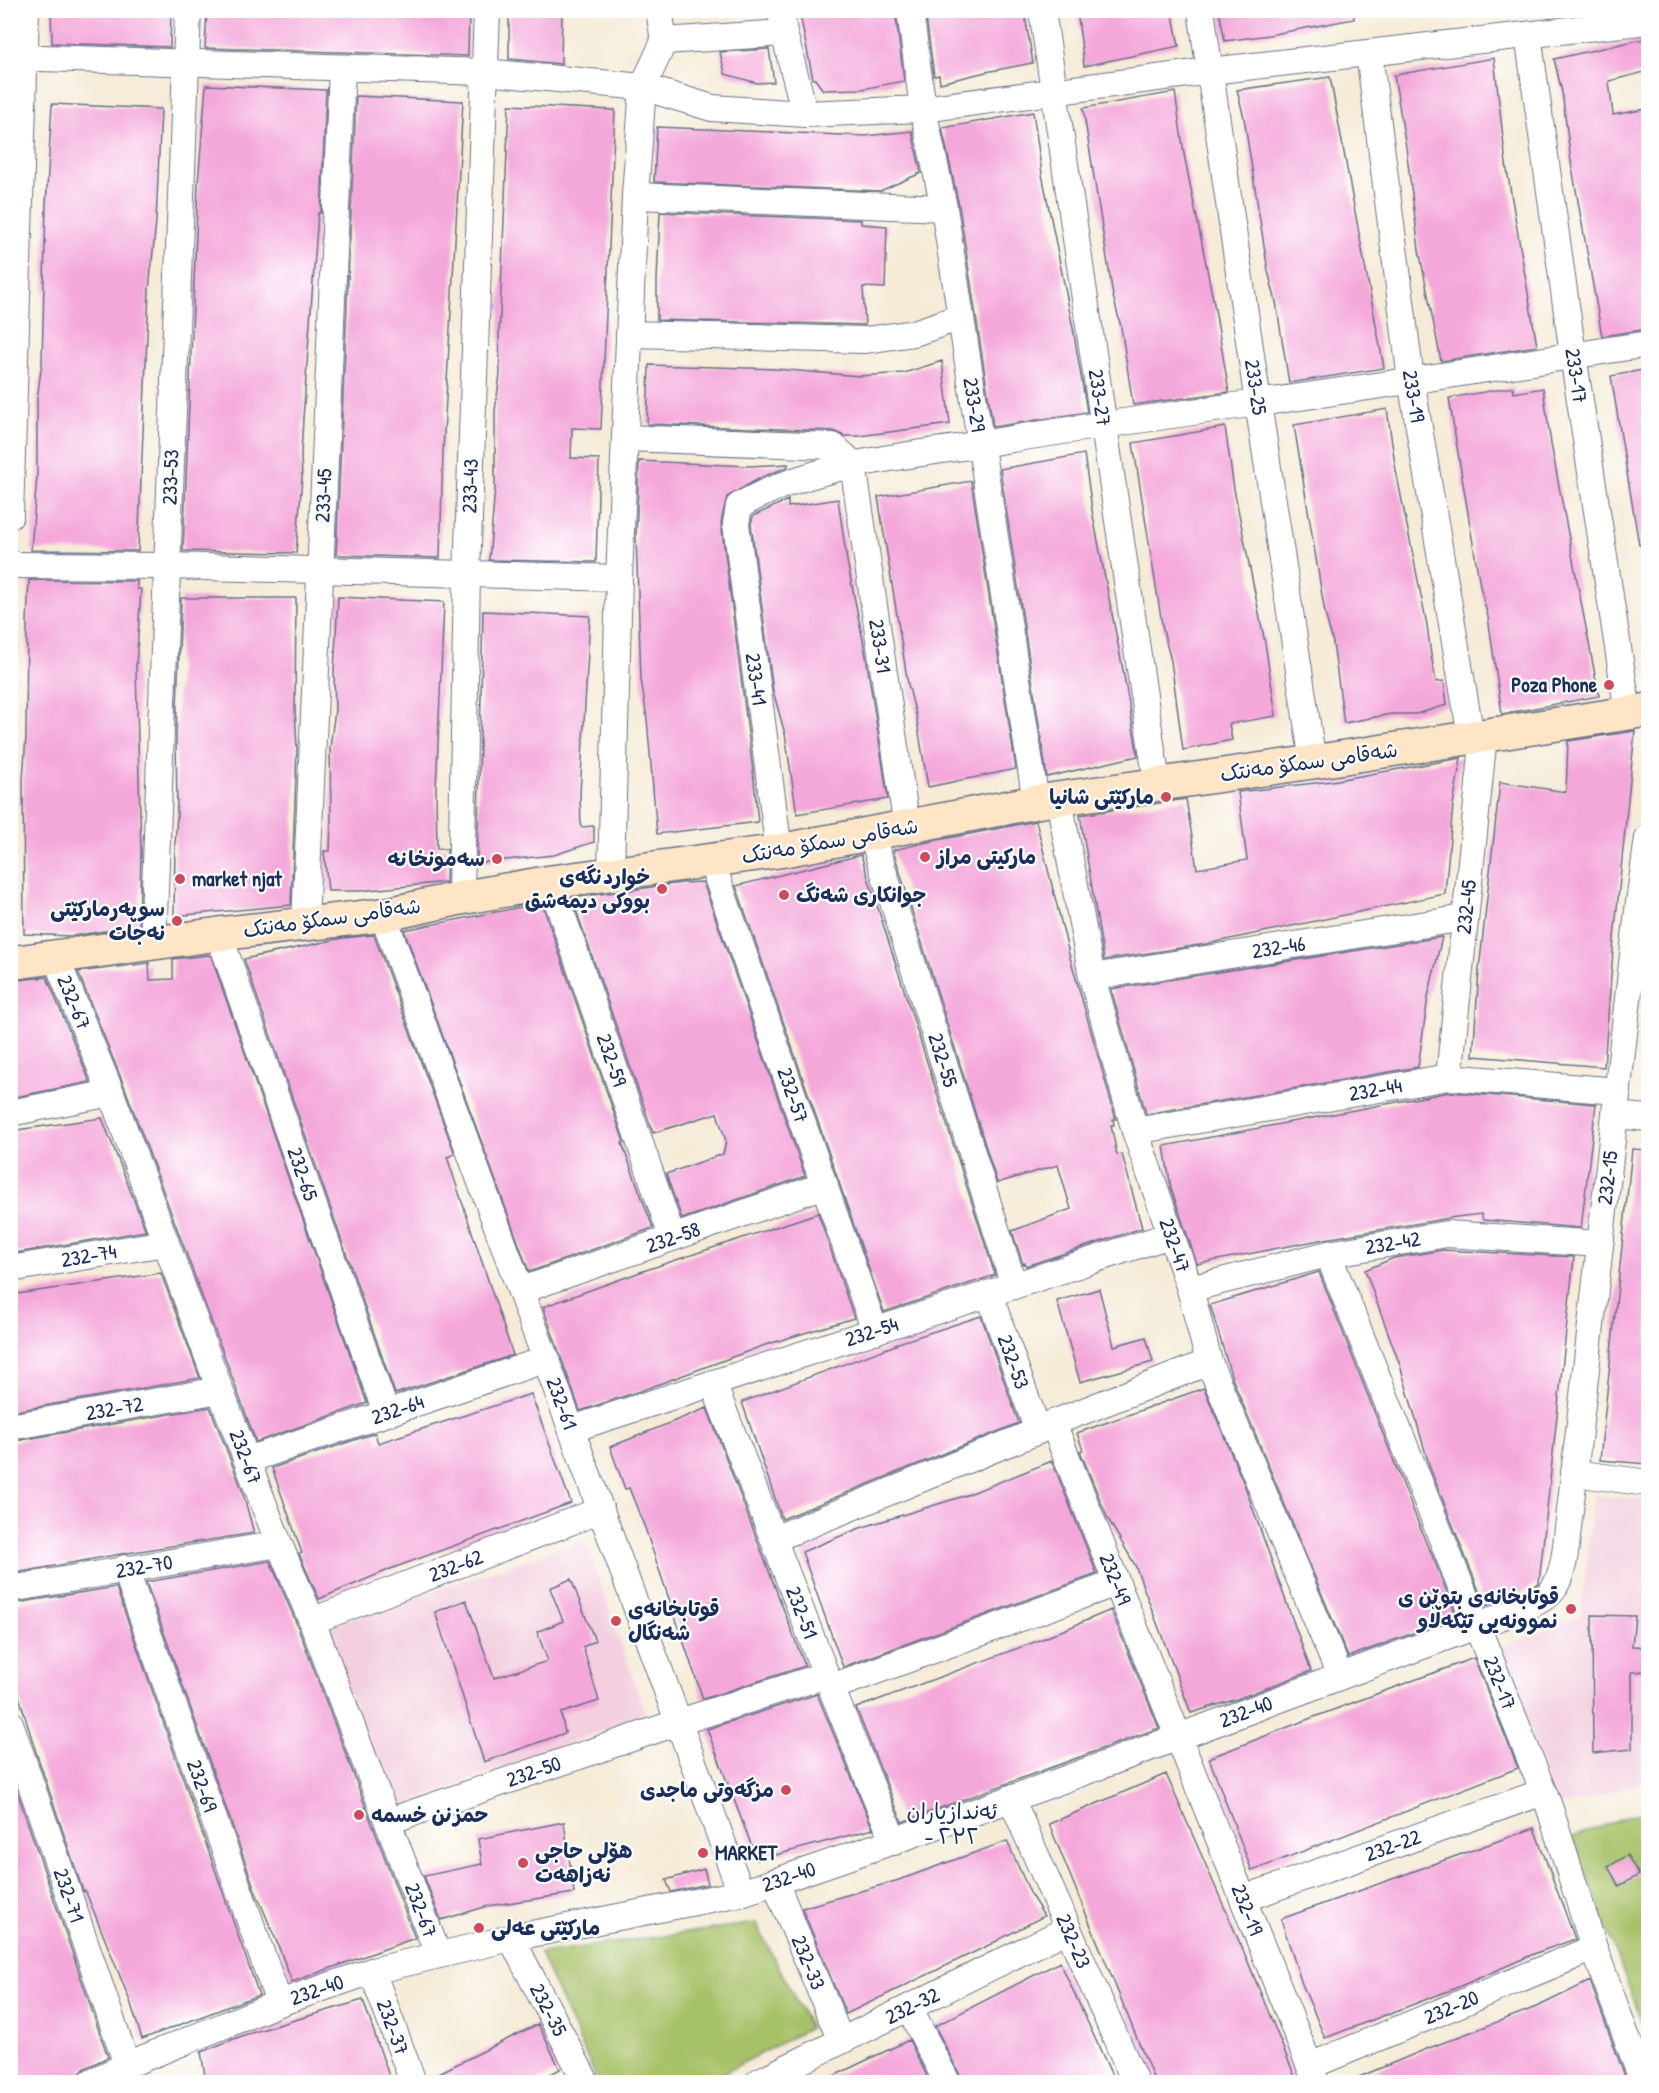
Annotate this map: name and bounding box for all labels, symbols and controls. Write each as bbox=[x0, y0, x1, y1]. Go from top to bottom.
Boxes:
street label: 233-17 bbox=[1558, 346, 1595, 405]
street label: 233-25 bbox=[1238, 357, 1275, 417]
street label: 233-27 bbox=[1082, 367, 1119, 428]
street label: 233-19 bbox=[1396, 368, 1433, 425]
street label: 233-29 bbox=[956, 375, 994, 434]
street label: 233-53 bbox=[154, 449, 185, 506]
street label: 233-43 bbox=[454, 458, 485, 514]
street label: 233-45 bbox=[307, 468, 339, 523]
street label: 233-31 bbox=[862, 617, 899, 675]
street label: 233-41 bbox=[738, 651, 775, 707]
place label: Poza Phone bbox=[1511, 670, 1598, 699]
marker: Poza Phone bbox=[1602, 678, 1616, 692]
street label: شەقامی سمکۆ مەنتک bbox=[1218, 735, 1400, 788]
place label: مارکێتی شانیا bbox=[1049, 782, 1154, 811]
marker: مارکێتی شانیا bbox=[1159, 790, 1173, 804]
street label: شەقامی سمکۆ مەنتک bbox=[739, 811, 921, 870]
place label: مارکیتی مراز bbox=[935, 842, 1036, 871]
place label: سەمونخانە bbox=[388, 844, 485, 873]
marker: مارکیتی مراز bbox=[918, 850, 932, 864]
marker: سەمونخانە bbox=[490, 852, 504, 866]
place label: خواردنگەی بووکی دیمەشق bbox=[525, 862, 650, 915]
place label: market njat bbox=[192, 864, 282, 893]
marker: market njat bbox=[173, 872, 187, 886]
street label: 232-45 bbox=[1449, 878, 1483, 935]
place label: جوانکاری شەنگ bbox=[796, 880, 926, 909]
marker: خواردنگەی بووکی دیمەشق bbox=[655, 882, 669, 896]
marker: جوانکاری شەنگ bbox=[777, 888, 791, 902]
street label: شەقامی سمکۆ مەنتک bbox=[241, 891, 423, 944]
place label: سوپەرمارکێتی نەجات bbox=[50, 894, 165, 947]
marker: سوپەرمارکێتی نەجات bbox=[170, 914, 184, 928]
street label: 232-46 bbox=[1250, 928, 1307, 966]
street label: 232-67 bbox=[50, 971, 98, 1034]
street label: 232-59 bbox=[590, 1029, 635, 1090]
street label: 232-55 bbox=[921, 1029, 966, 1091]
street label: 232-57 bbox=[770, 1063, 816, 1127]
street label: 232-44 bbox=[1347, 1070, 1404, 1108]
street label: 232-65 bbox=[280, 1143, 326, 1204]
street label: 232-15 bbox=[1590, 1149, 1625, 1206]
street label: 232-58 bbox=[642, 1214, 704, 1260]
street label: 232-47 bbox=[1152, 1214, 1198, 1276]
street label: 232-42 bbox=[1363, 1224, 1422, 1262]
street label: 232-74 bbox=[59, 1236, 119, 1274]
street label: 232-54 bbox=[841, 1309, 902, 1353]
street label: 232-53 bbox=[991, 1330, 1037, 1393]
street label: 232-61 bbox=[539, 1373, 585, 1433]
street label: 232-64 bbox=[367, 1387, 428, 1431]
street label: 232-72 bbox=[83, 1389, 145, 1427]
street label: 232-67 bbox=[222, 1425, 270, 1488]
street label: 232-62 bbox=[424, 1542, 487, 1589]
street label: 232-70 bbox=[113, 1547, 175, 1585]
street label: 232-49 bbox=[1092, 1549, 1139, 1609]
street label: 232-51 bbox=[779, 1582, 826, 1643]
place label: قوتابخانه‌ی بتوێن ی نموونه‌یی تێکه‌ڵاو bbox=[1398, 1582, 1559, 1635]
place label: قوتابخانەی شەنگال bbox=[628, 1594, 720, 1647]
marker: قوتابخانه‌ی بتوێن ی نموونه‌یی تێکه‌ڵاو bbox=[1564, 1602, 1578, 1616]
marker: قوتابخانەی شەنگال bbox=[609, 1614, 623, 1628]
street label: 232-17 bbox=[1476, 1652, 1524, 1714]
street label: 232-40 bbox=[1215, 1688, 1277, 1735]
street label: 232-50 bbox=[503, 1748, 565, 1794]
street label: 232-69 bbox=[180, 1755, 225, 1816]
place label: مزگەوتی ماجدی bbox=[640, 1775, 774, 1804]
marker: مزگەوتی ماجدی bbox=[779, 1783, 793, 1797]
district label: ئەندازیاران - ٢٣٢ bbox=[906, 1796, 998, 1851]
place label: حمزنن خسمه bbox=[371, 1800, 488, 1829]
marker: حمزنن خسمه bbox=[352, 1808, 366, 1822]
street label: 232-22 bbox=[1361, 1822, 1425, 1868]
place label: هۆلی حاجی نەزاهەت bbox=[535, 1836, 633, 1889]
place label: MARKET bbox=[715, 1838, 779, 1867]
marker: MARKET bbox=[696, 1846, 710, 1860]
street label: 232-40 bbox=[758, 1854, 819, 1899]
marker: هۆلی حاجی نەزاهەت bbox=[516, 1856, 530, 1870]
street label: 232-71 bbox=[47, 1864, 92, 1926]
street label: 232-67 bbox=[398, 1878, 445, 1941]
street label: 232-19 bbox=[1224, 1880, 1271, 1940]
street label: 232-23 bbox=[1049, 1909, 1099, 1973]
place label: مارکێتی عەلی bbox=[491, 1913, 600, 1942]
marker: مارکێتی عەلی bbox=[472, 1921, 486, 1935]
street label: 232-33 bbox=[785, 1931, 833, 1994]
street label: 232-40 bbox=[286, 1967, 347, 2012]
street label: 232-35 bbox=[523, 1978, 575, 2041]
street label: 232-32 bbox=[880, 1980, 944, 2031]
street label: 232-20 bbox=[1419, 1983, 1483, 2031]
street label: 232-37 bbox=[370, 1995, 417, 2059]

